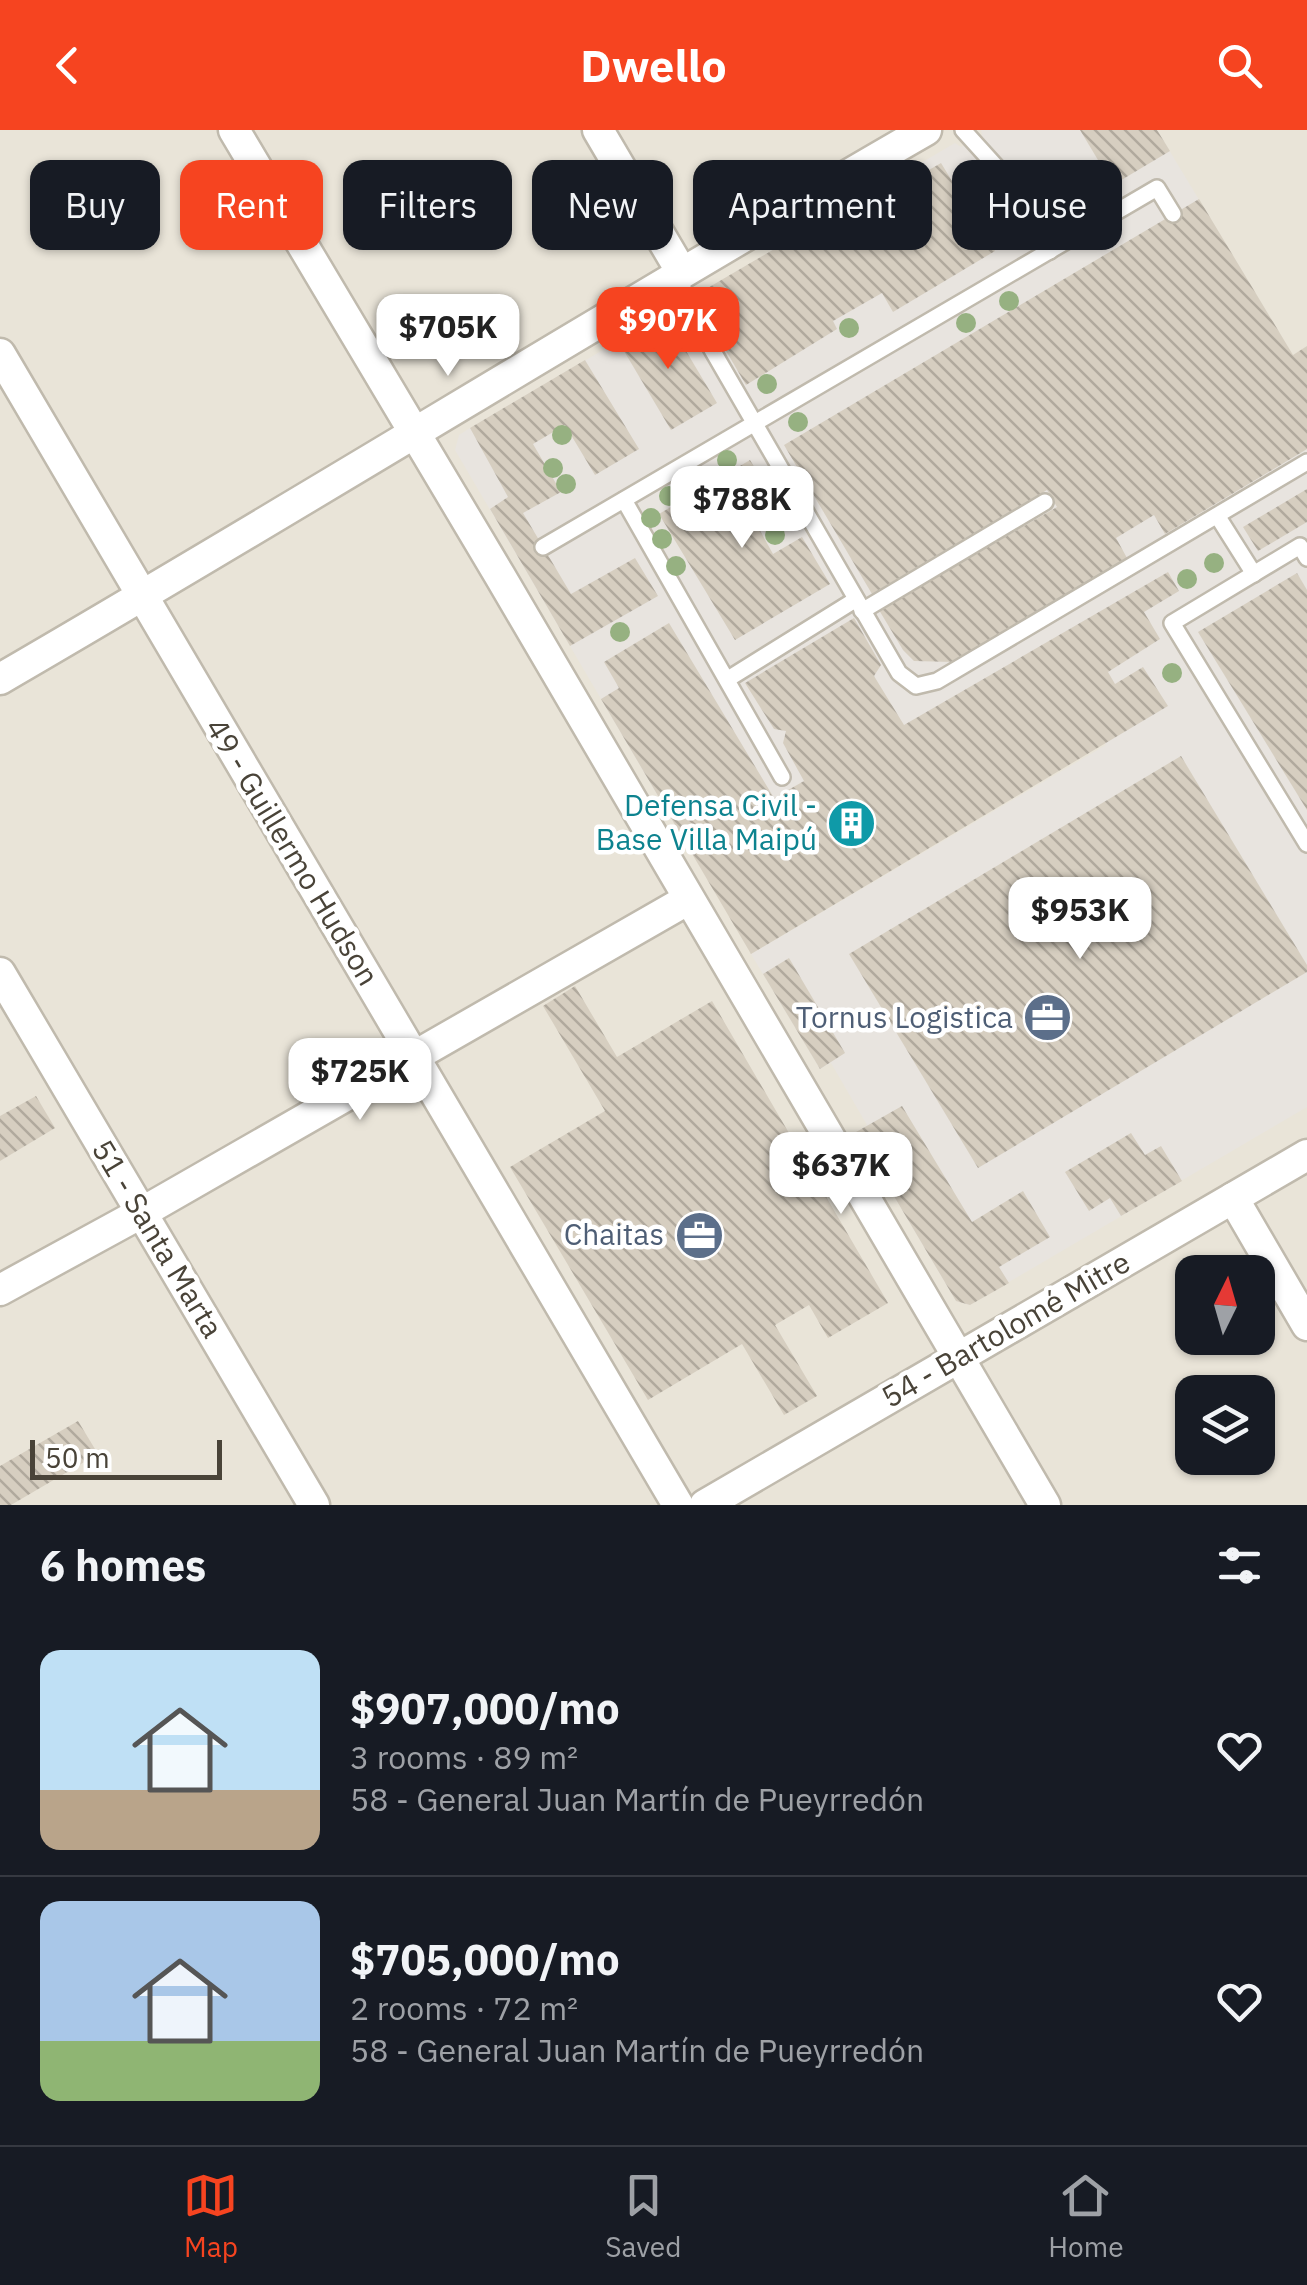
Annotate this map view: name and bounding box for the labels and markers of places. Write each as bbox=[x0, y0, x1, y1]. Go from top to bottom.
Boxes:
pin: $907K bbox=[598, 287, 738, 372]
pin: $705K bbox=[378, 294, 518, 379]
pin: $788K bbox=[672, 466, 812, 551]
place label: Defensa Civil - Base Villa Maipú bbox=[596, 785, 817, 858]
building icon: Defensa Civil - Base Villa Maipú bbox=[826, 797, 878, 849]
pin: $953K bbox=[1010, 877, 1150, 962]
office icon: Tornus Logistica bbox=[1022, 992, 1074, 1044]
place label: Tornus Logistica bbox=[796, 997, 1013, 1036]
pin: $725K bbox=[290, 1038, 430, 1123]
pin: $637K bbox=[771, 1132, 911, 1217]
office icon: Chaitas bbox=[673, 1209, 725, 1261]
place label: Chaitas bbox=[564, 1214, 664, 1253]

